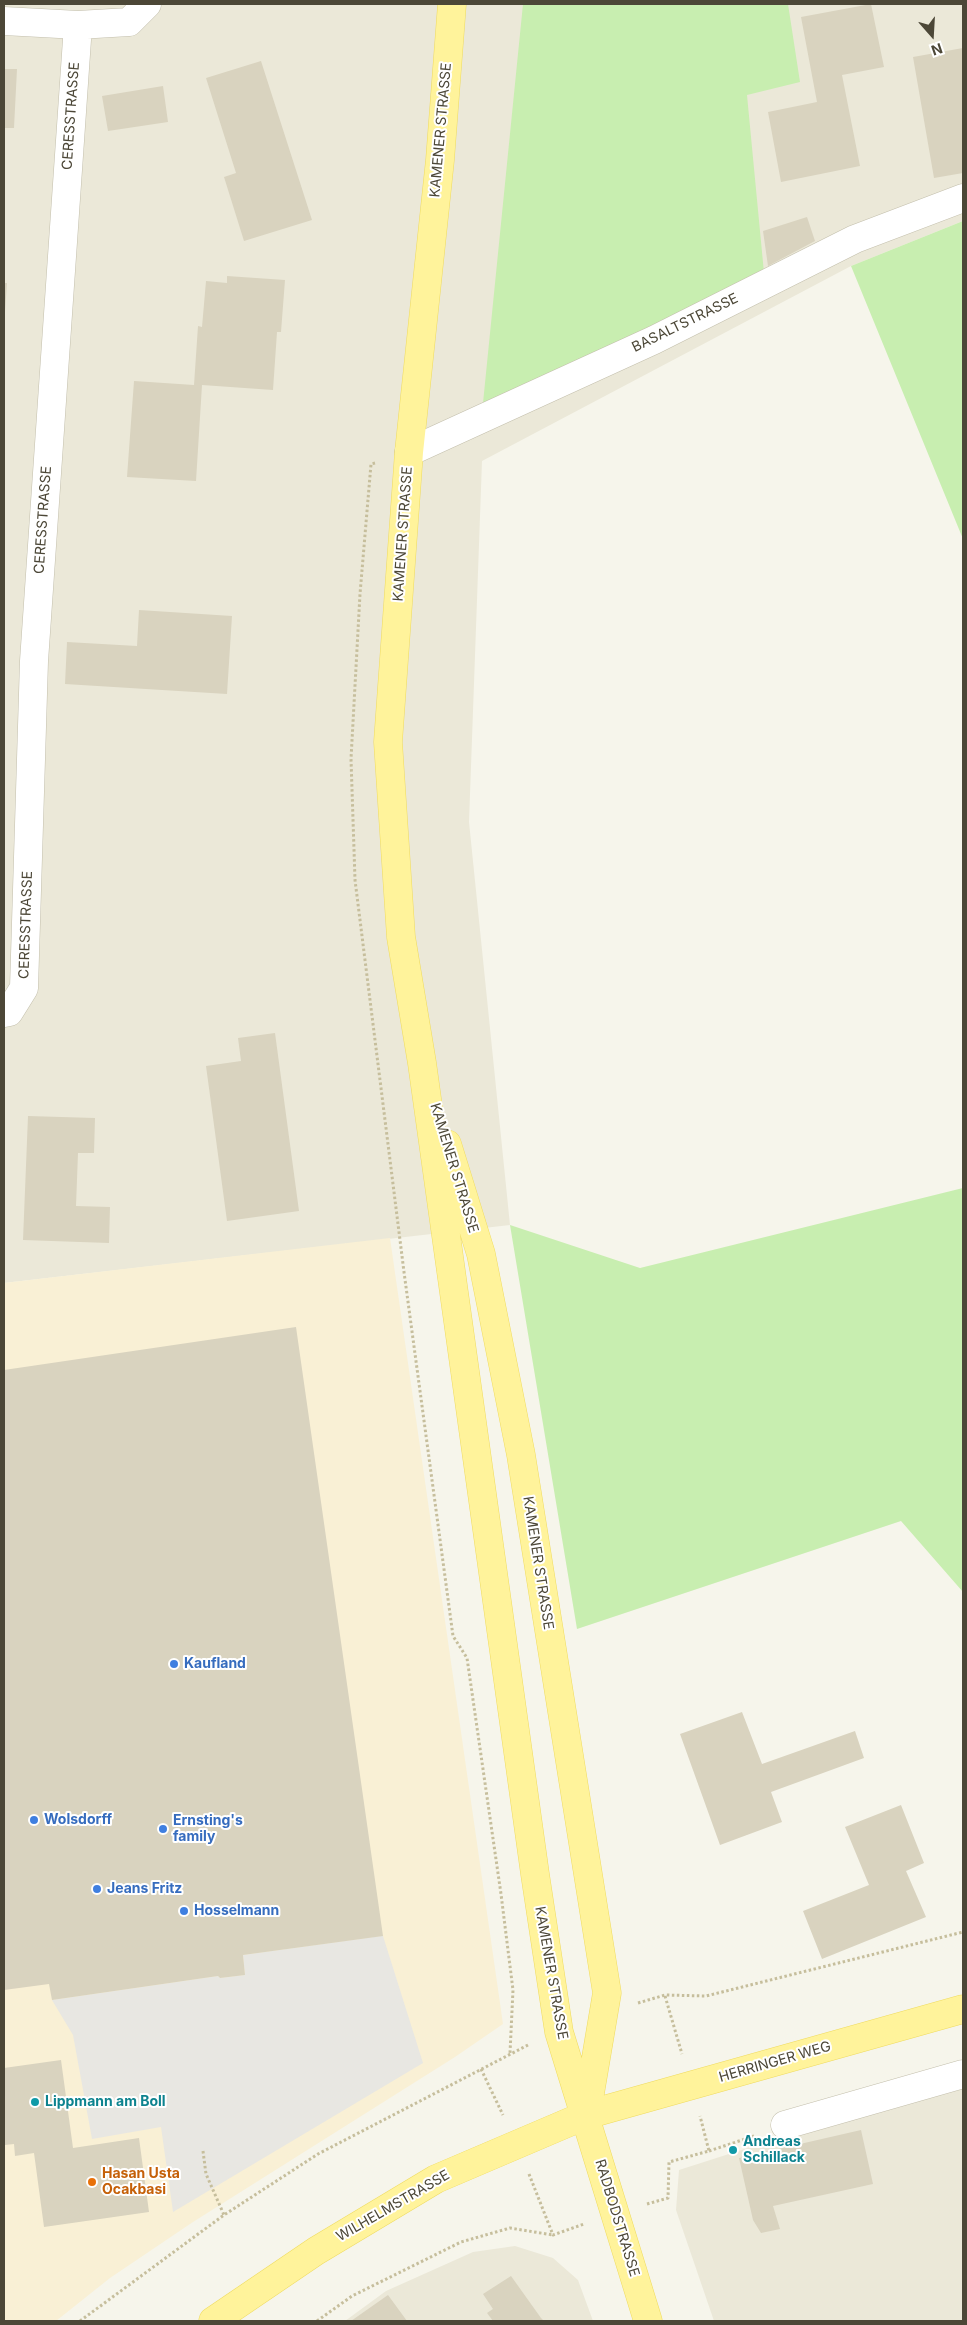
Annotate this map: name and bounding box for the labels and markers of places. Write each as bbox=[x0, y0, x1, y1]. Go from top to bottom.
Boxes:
place label: Kaufland bbox=[184, 1656, 246, 1672]
marker: Kaufland bbox=[168, 1658, 180, 1670]
place label: Wolsdorff bbox=[44, 1812, 112, 1828]
place label: Ernsting's family bbox=[173, 1813, 243, 1845]
marker: Wolsdorff bbox=[28, 1814, 40, 1826]
marker: Ernsting's family bbox=[157, 1823, 169, 1835]
place label: Jeans Fritz bbox=[107, 1881, 182, 1897]
marker: Jeans Fritz bbox=[91, 1883, 103, 1895]
place label: Hosselmann bbox=[194, 1903, 279, 1919]
marker: Hosselmann bbox=[178, 1905, 190, 1917]
place label: Lippmann am Boll bbox=[45, 2094, 166, 2110]
marker: Lippmann am Boll bbox=[29, 2096, 41, 2108]
place label: Andreas Schillack bbox=[743, 2134, 805, 2166]
marker: Andreas Schillack bbox=[727, 2144, 739, 2156]
place label: Hasan Usta Ocakbasi bbox=[102, 2166, 180, 2198]
marker: Hasan Usta Ocakbasi bbox=[86, 2176, 98, 2188]

